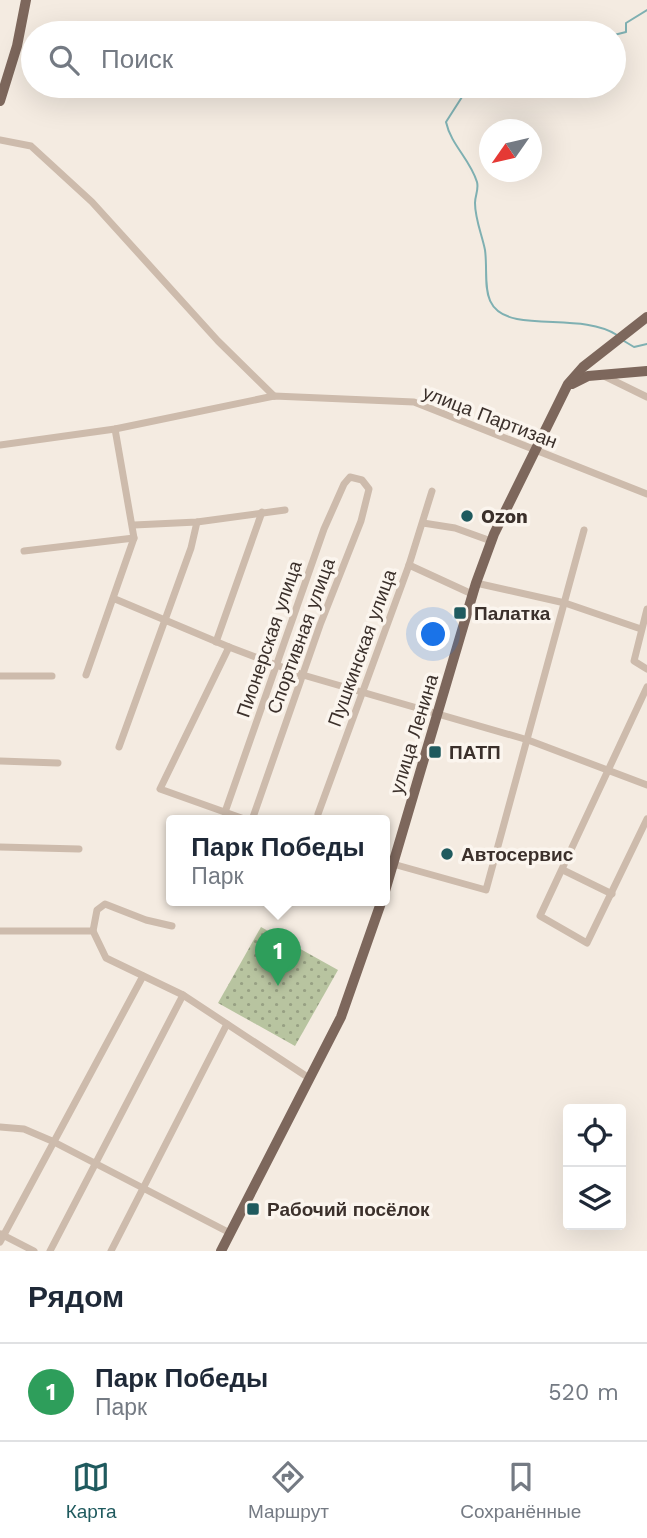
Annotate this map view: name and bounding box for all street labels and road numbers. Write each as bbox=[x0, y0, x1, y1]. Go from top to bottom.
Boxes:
street label: улица Партизан bbox=[420, 381, 560, 453]
street label: Спортивная улица bbox=[262, 555, 340, 717]
street label: Пионерская улица bbox=[231, 557, 307, 720]
street label: Пушкинская улица bbox=[323, 566, 401, 730]
street label: улица Ленина bbox=[385, 671, 443, 797]

